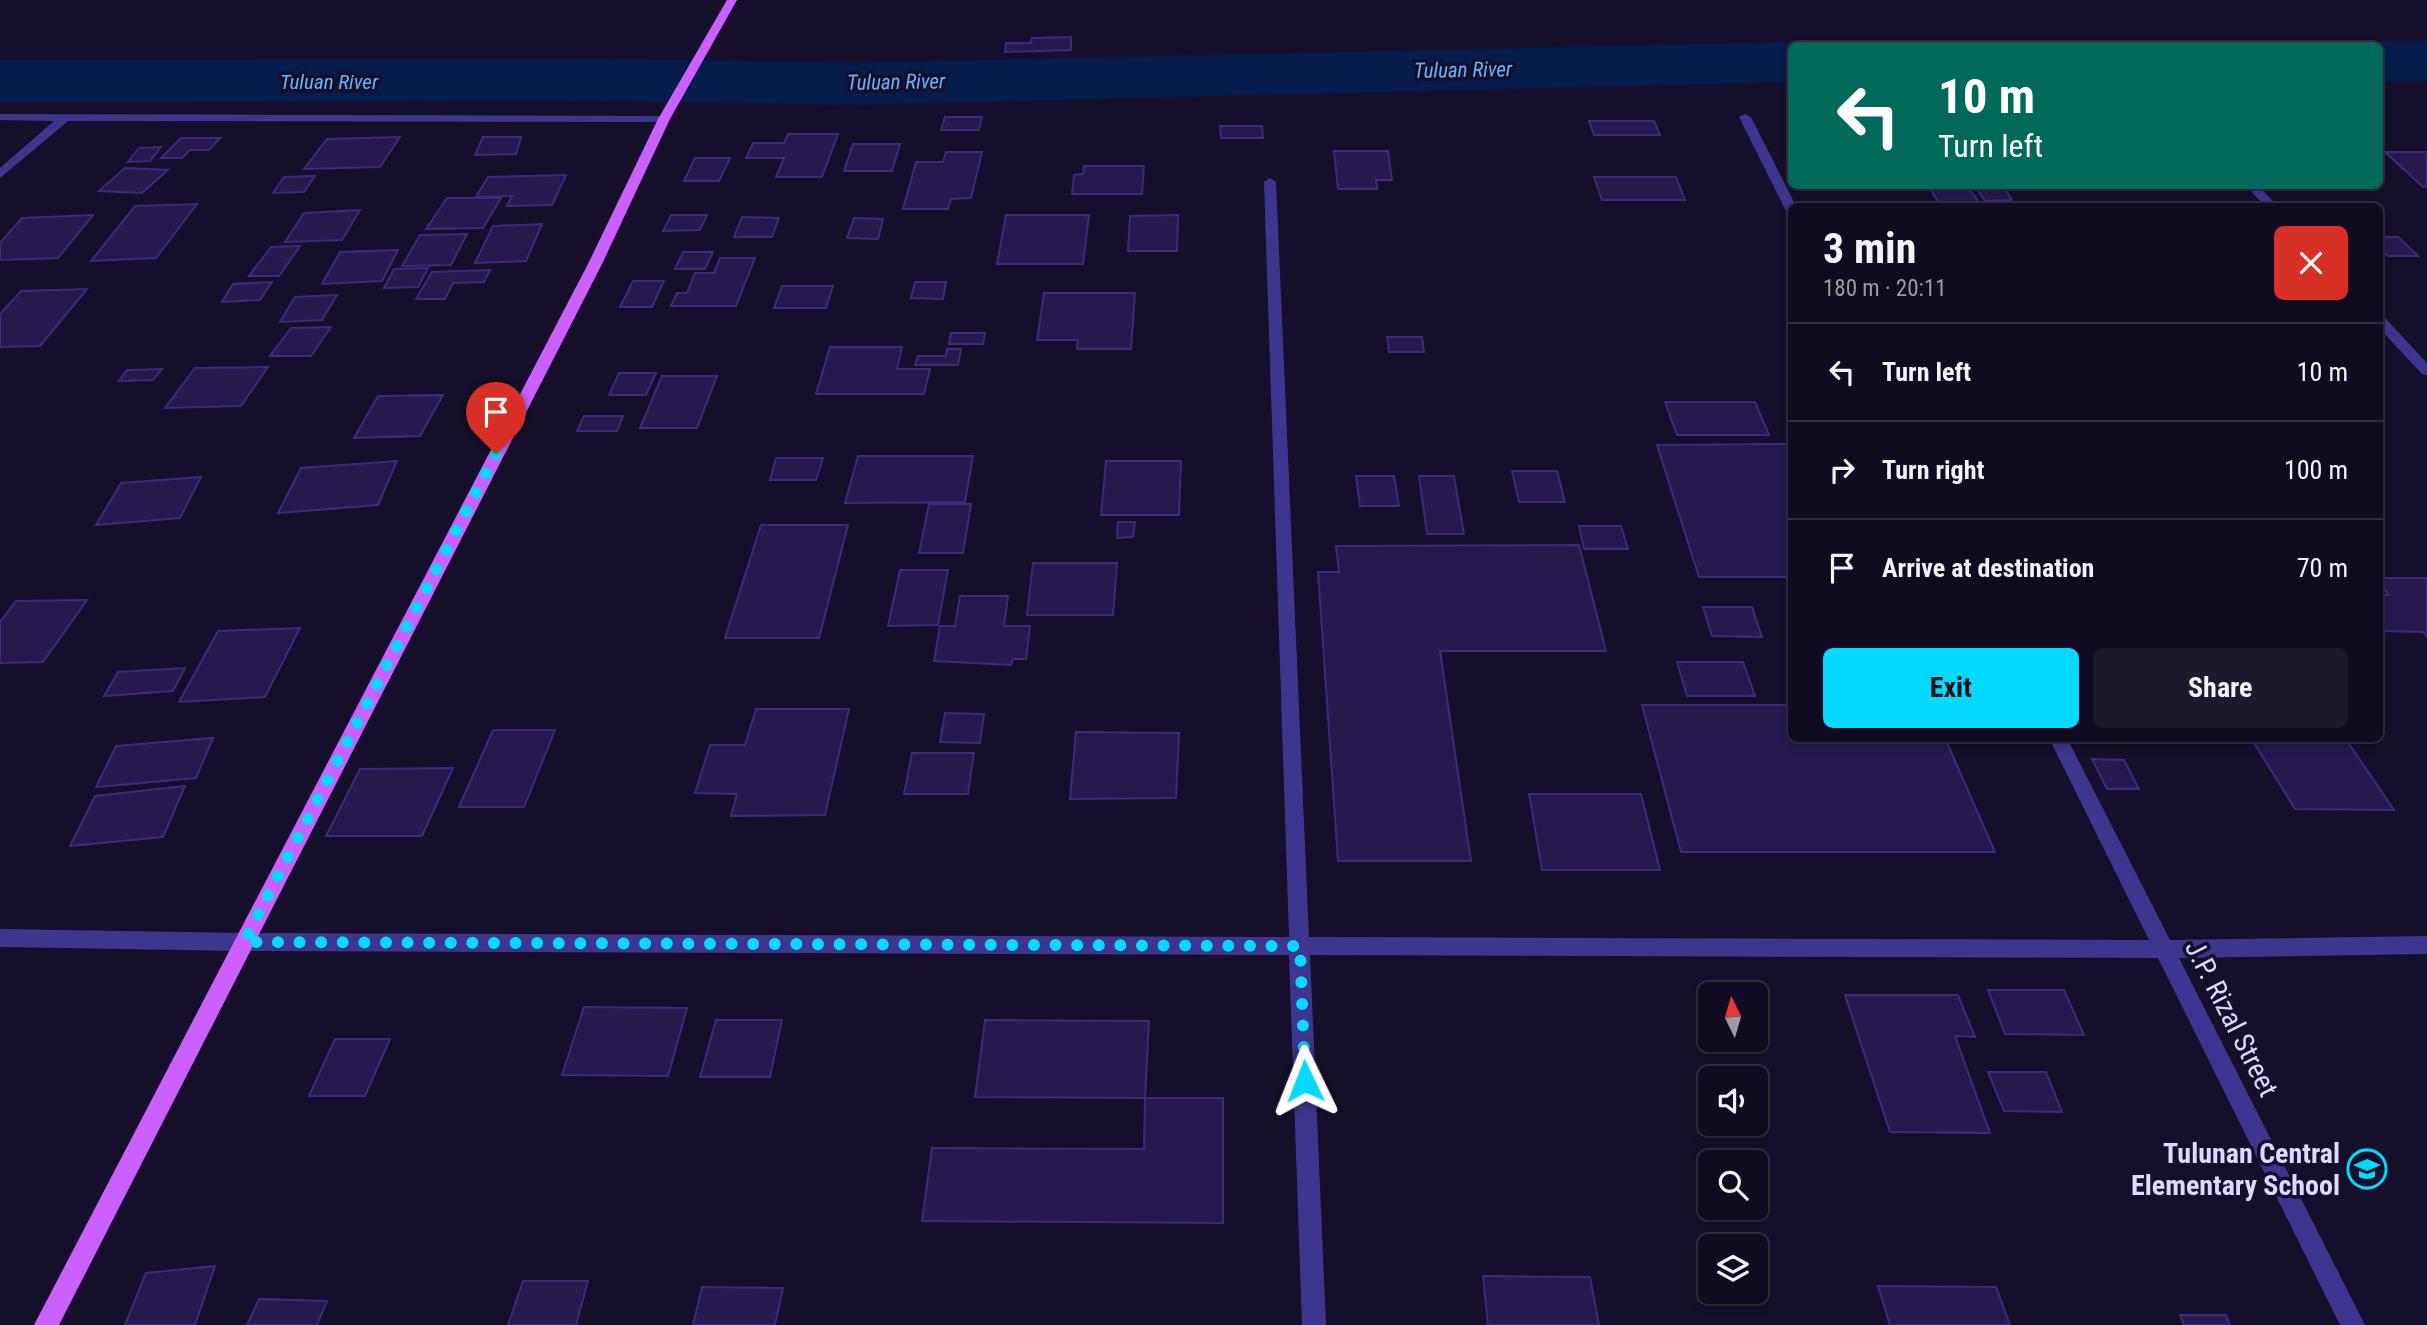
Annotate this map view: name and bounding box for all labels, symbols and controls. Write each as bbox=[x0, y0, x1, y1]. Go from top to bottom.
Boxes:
water label: Tuluan River bbox=[1414, 57, 1513, 83]
text: 10 m bbox=[1938, 68, 2035, 125]
water label: Tuluan River bbox=[847, 69, 946, 95]
water label: Tuluan River bbox=[280, 70, 379, 94]
icon: left bbox=[1823, 70, 1914, 161]
text: Turn left bbox=[1938, 127, 2043, 165]
text: 3 min bbox=[1823, 224, 1916, 273]
button: close bbox=[2274, 226, 2348, 300]
text: 180 m · 20:11 bbox=[1823, 275, 1947, 302]
icon: left bbox=[1823, 353, 1861, 391]
text: Turn left bbox=[1882, 357, 1971, 387]
text: 10 m bbox=[2297, 357, 2348, 387]
pin bbox=[466, 382, 526, 454]
icon: arrive bbox=[477, 393, 515, 431]
icon: right bbox=[1823, 451, 1861, 489]
text: Turn right bbox=[1882, 455, 1984, 485]
text: 100 m bbox=[2284, 455, 2348, 485]
icon: arrive bbox=[1823, 549, 1861, 587]
text: Arrive at destination bbox=[1882, 553, 2094, 583]
text: 70 m bbox=[2297, 553, 2348, 583]
button: Exit bbox=[1823, 648, 2079, 728]
button: Share bbox=[2093, 648, 2348, 728]
street label: J.P. Rizal Street bbox=[2178, 934, 2285, 1102]
north arrow bbox=[1698, 982, 1768, 1052]
map controls bbox=[1698, 982, 1768, 1304]
position arrow bbox=[1268, 1044, 1342, 1118]
button: sound bbox=[1698, 1066, 1768, 1136]
place label: Tulunan Central Elementary School bbox=[2131, 1137, 2340, 1202]
school or university icon: Tulunan Central Elementary School bbox=[2346, 1148, 2388, 1190]
button: search bbox=[1698, 1150, 1768, 1220]
button: layers bbox=[1698, 1234, 1768, 1304]

